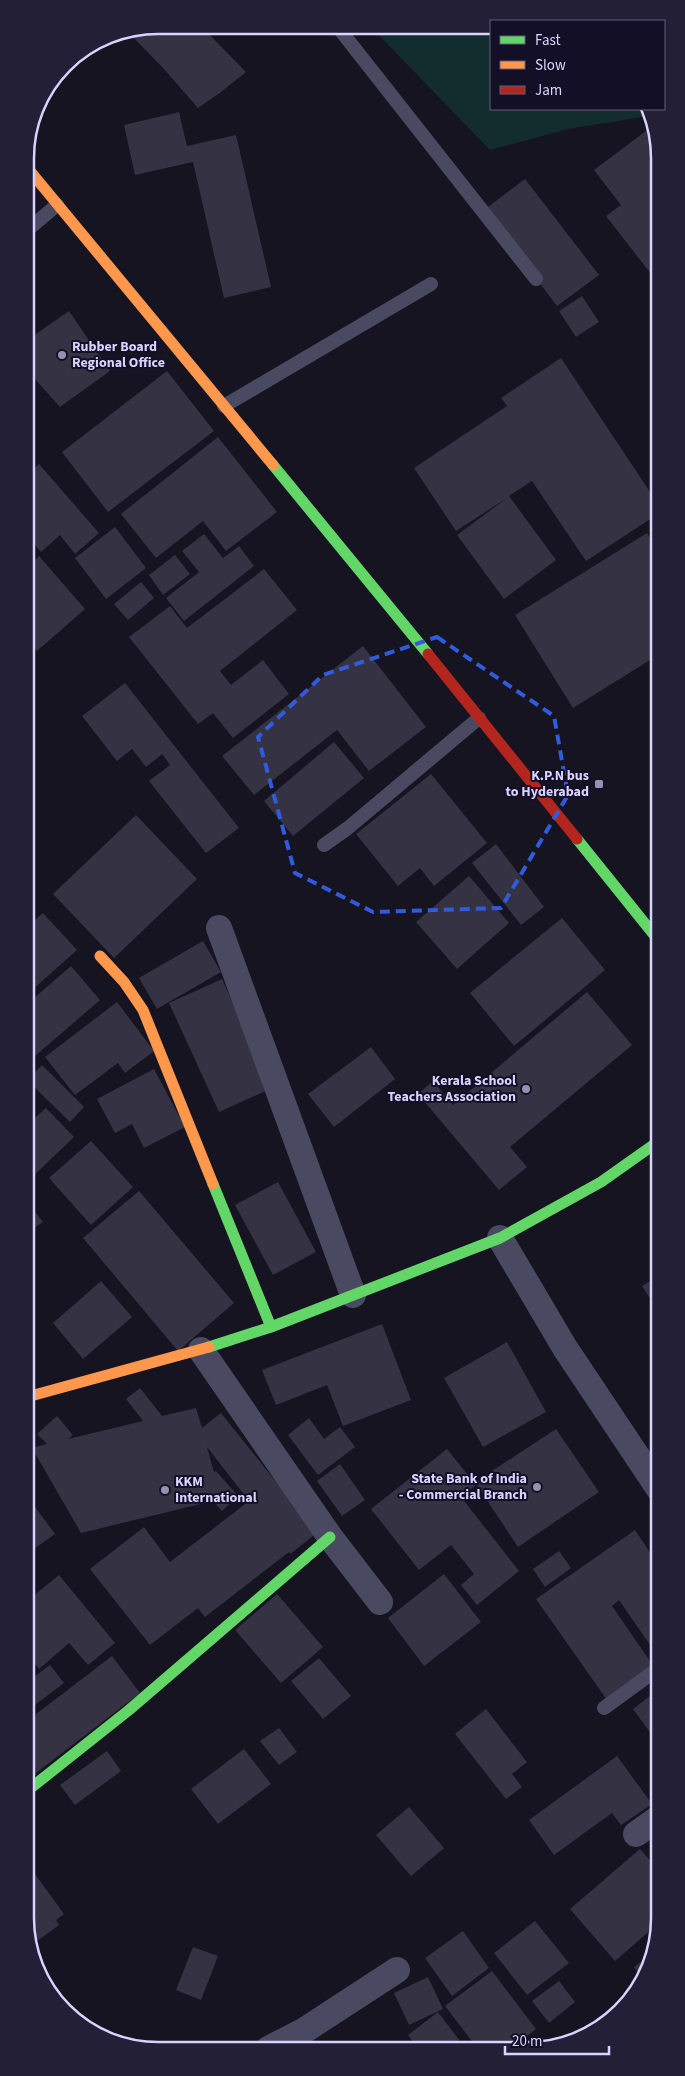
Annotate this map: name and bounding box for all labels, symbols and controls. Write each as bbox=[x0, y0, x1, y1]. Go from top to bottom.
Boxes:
legend bbox=[490, 20, 665, 110]
text: Fast bbox=[535, 30, 561, 51]
text: Slow bbox=[535, 55, 566, 76]
text: Jam bbox=[535, 80, 562, 101]
place label: Rubber Board Regional Office bbox=[72, 337, 165, 373]
marker: Rubber Board Regional Office bbox=[56, 349, 68, 361]
place label: K.P.N bus to Hyderabad bbox=[506, 766, 589, 802]
marker: K.P.N bus to Hyderabad bbox=[593, 778, 605, 790]
place label: Kerala School Teachers Association bbox=[388, 1071, 516, 1107]
marker: Kerala School Teachers Association bbox=[520, 1083, 532, 1095]
place label: State Bank of India - Commercial Branch bbox=[399, 1469, 527, 1505]
place label: KKM International bbox=[175, 1472, 257, 1508]
marker: State Bank of India - Commercial Branch bbox=[531, 1481, 543, 1493]
marker: KKM International bbox=[159, 1484, 171, 1496]
scale bar bbox=[505, 2024, 609, 2056]
text: 20 m bbox=[512, 2031, 542, 2052]

